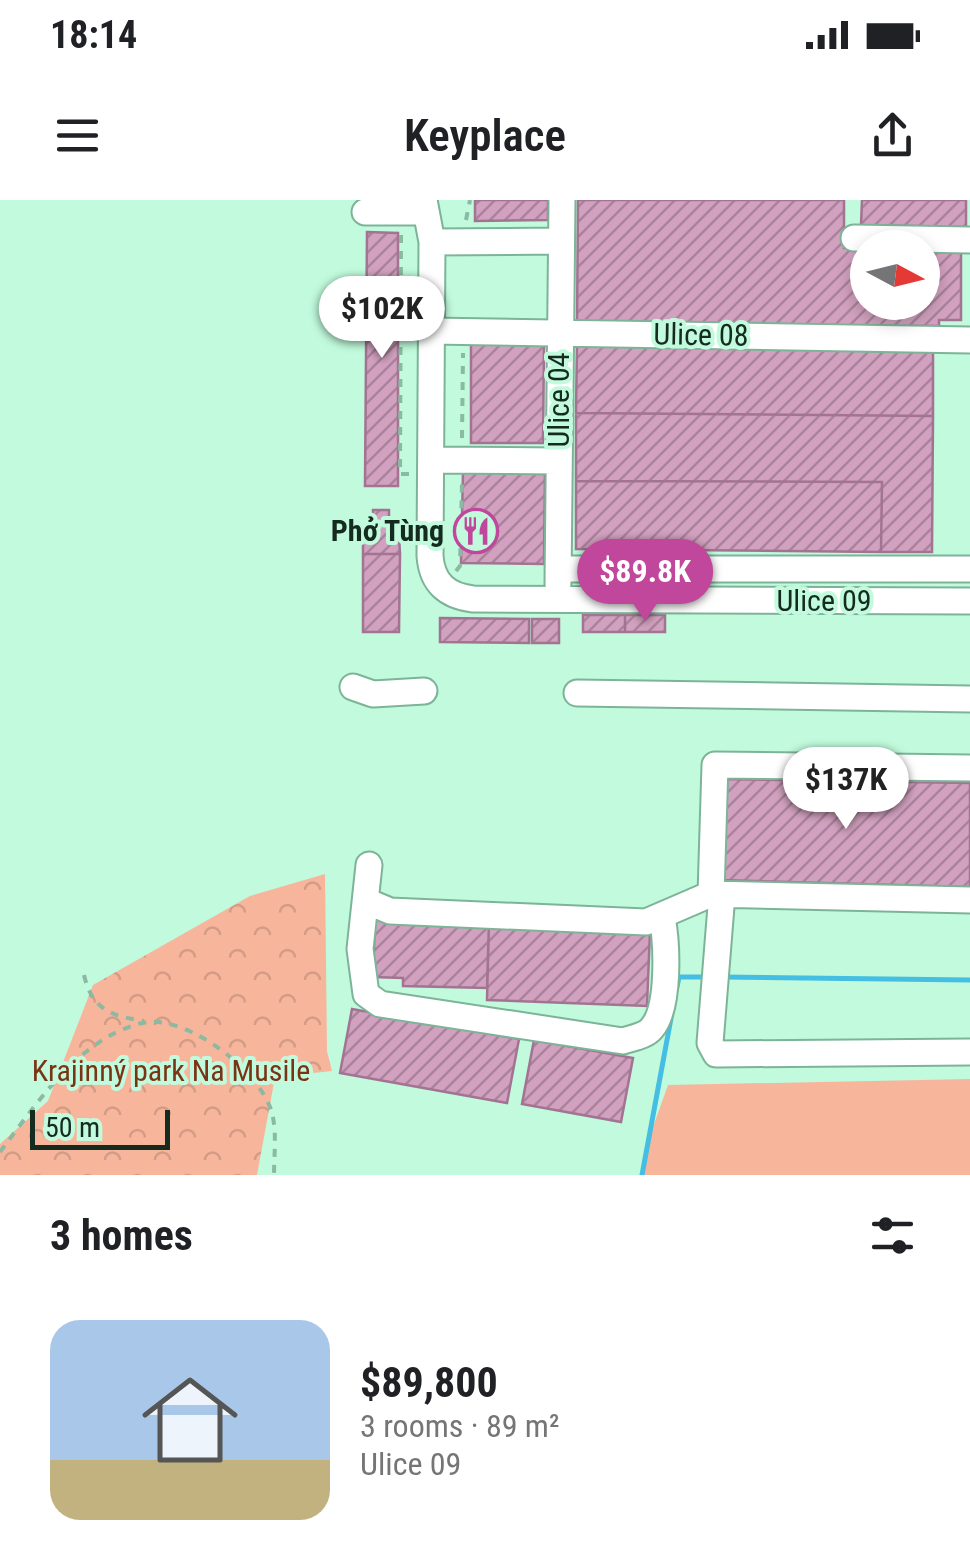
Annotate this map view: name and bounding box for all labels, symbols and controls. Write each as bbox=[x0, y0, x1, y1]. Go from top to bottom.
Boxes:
text: 18:14 bbox=[50, 13, 137, 57]
icon: menu bbox=[50, 108, 105, 163]
icon: share bbox=[865, 108, 920, 163]
text: Keyplace bbox=[404, 109, 566, 162]
north arrow bbox=[850, 230, 940, 320]
map controls bbox=[850, 230, 940, 320]
pin: $102K bbox=[312, 276, 452, 361]
text: $102K bbox=[341, 289, 423, 327]
street label: Ulice 08 bbox=[653, 316, 749, 353]
street label: Ulice 04 bbox=[541, 352, 576, 448]
restaurant icon: Phở Tùng bbox=[453, 508, 499, 554]
place label: Phở Tùng bbox=[331, 513, 444, 548]
pin: $89.8K bbox=[564, 539, 726, 624]
text: $89.8K bbox=[599, 552, 691, 590]
street label: Ulice 09 bbox=[776, 583, 872, 618]
pin: $137K bbox=[776, 747, 916, 832]
text: $137K bbox=[805, 760, 887, 798]
park label: Krajinný park Na Musile bbox=[32, 1053, 310, 1088]
scale bar bbox=[30, 1105, 170, 1150]
text: 50 m bbox=[45, 1111, 100, 1144]
icon: filters bbox=[865, 1208, 920, 1263]
text: 3 homes bbox=[50, 1211, 193, 1260]
text: $89,800 bbox=[360, 1358, 498, 1407]
icon: home bbox=[130, 1360, 250, 1480]
text: 3 rooms · 89 m² bbox=[360, 1407, 559, 1445]
text: Ulice 09 bbox=[360, 1445, 461, 1483]

